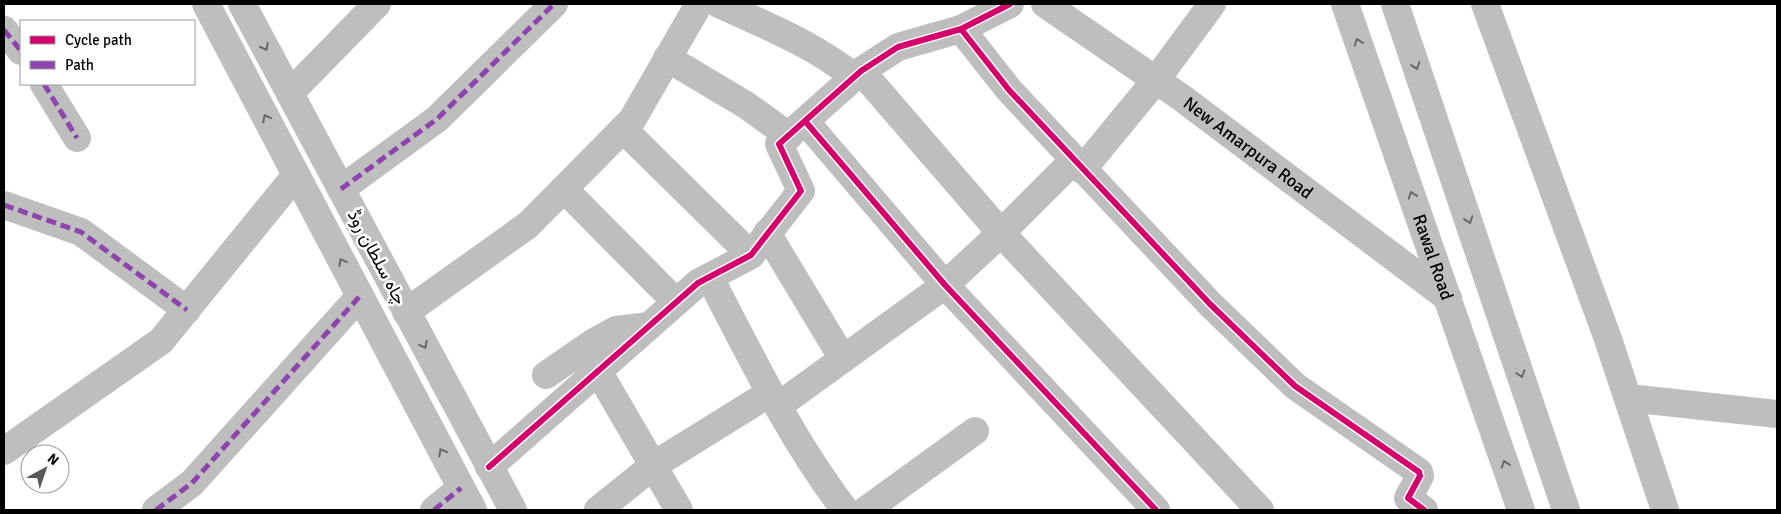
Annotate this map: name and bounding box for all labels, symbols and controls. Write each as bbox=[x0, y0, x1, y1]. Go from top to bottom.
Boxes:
legend bbox=[20, 20, 195, 85]
text: Cycle path bbox=[65, 31, 132, 49]
one-way arrow bbox=[1354, 38, 1364, 46]
one-way arrow bbox=[259, 42, 269, 51]
text: Path bbox=[65, 56, 94, 74]
one-way arrow bbox=[1411, 62, 1421, 70]
street label: New Amarpura Road bbox=[1179, 92, 1317, 204]
one-way arrow bbox=[262, 114, 272, 123]
one-way arrow bbox=[1408, 191, 1418, 200]
street label: چاہ سلطان روڈ bbox=[342, 206, 411, 309]
street label: Rawal Road bbox=[1408, 211, 1458, 303]
one-way arrow bbox=[1463, 215, 1473, 224]
one-way arrow bbox=[338, 258, 348, 267]
one-way arrow bbox=[418, 339, 428, 348]
one-way arrow bbox=[1515, 370, 1525, 378]
north arrow bbox=[20, 444, 70, 494]
one-way arrow bbox=[438, 448, 448, 457]
text: N bbox=[44, 450, 62, 469]
one-way arrow bbox=[1501, 460, 1511, 469]

